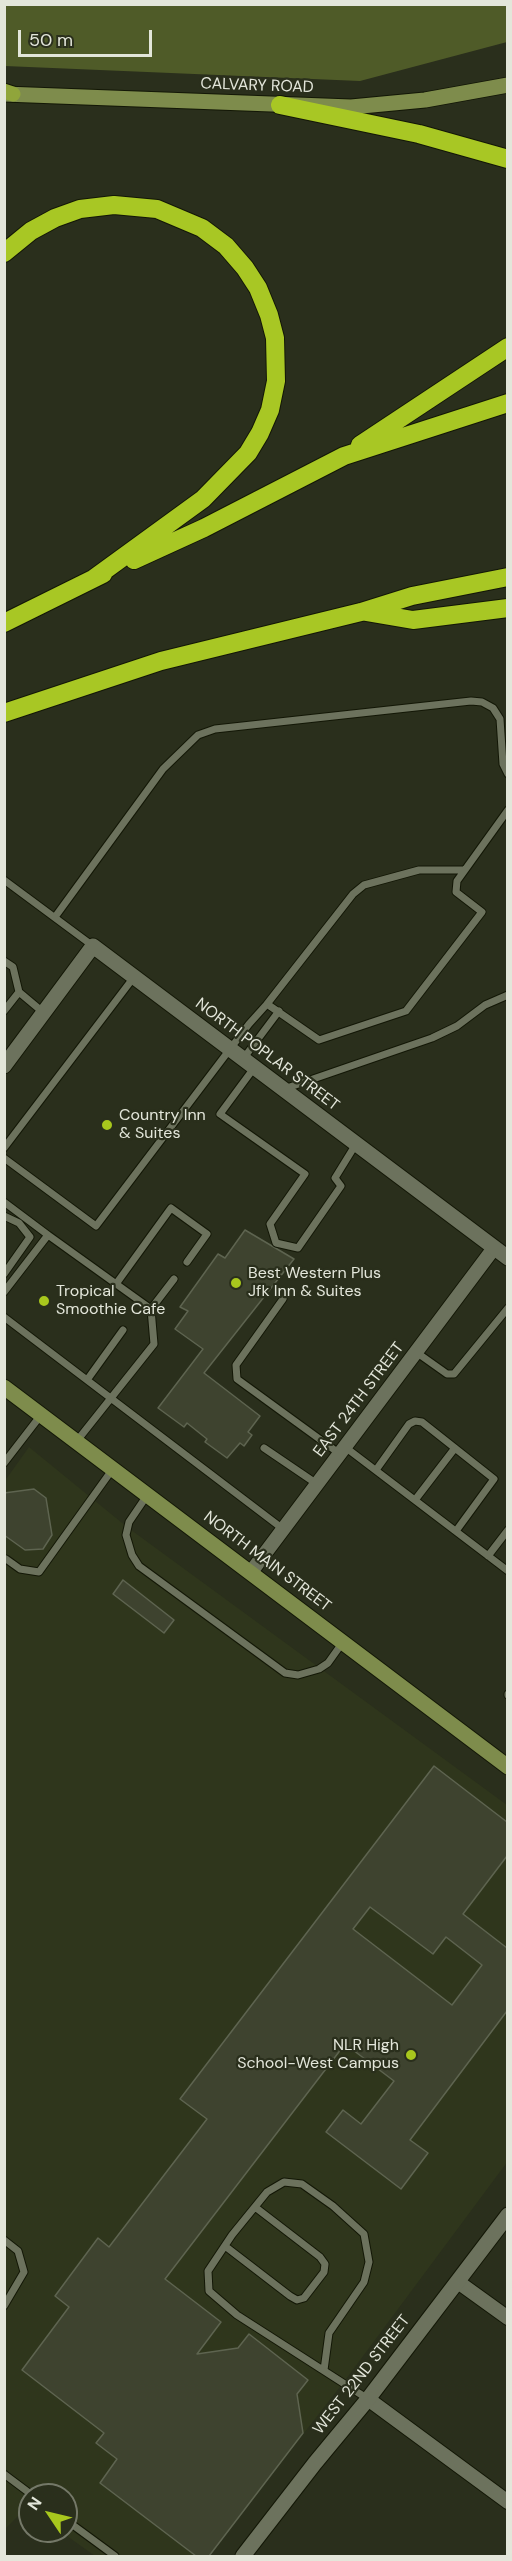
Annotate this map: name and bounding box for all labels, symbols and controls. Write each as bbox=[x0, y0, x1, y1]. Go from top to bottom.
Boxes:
scale bar bbox=[21, 18, 154, 56]
text: 50 m bbox=[29, 28, 73, 52]
street label: CALVARY ROAD bbox=[200, 74, 314, 98]
street label: NORTH POPLAR STREET bbox=[191, 995, 343, 1115]
place label: Country Inn & Suites bbox=[119, 1106, 206, 1144]
marker: Country Inn & Suites bbox=[100, 1118, 114, 1132]
place label: Best Western Plus Jfk Inn & Suites bbox=[248, 1264, 381, 1302]
marker: Best Western Plus Jfk Inn & Suites bbox=[229, 1276, 243, 1290]
place label: Tropical Smoothie Cafe bbox=[56, 1282, 165, 1320]
marker: Tropical Smoothie Cafe bbox=[37, 1294, 51, 1308]
street label: EAST 24TH STREET bbox=[310, 1339, 408, 1461]
street label: NORTH MAIN STREET bbox=[199, 1508, 335, 1616]
place label: NLR High School-West Campus bbox=[237, 2036, 399, 2074]
marker: NLR High School-West Campus bbox=[404, 2048, 418, 2062]
street label: WEST 22ND STREET bbox=[309, 2312, 415, 2438]
north arrow bbox=[18, 2483, 78, 2543]
text: N bbox=[23, 2493, 46, 2514]

